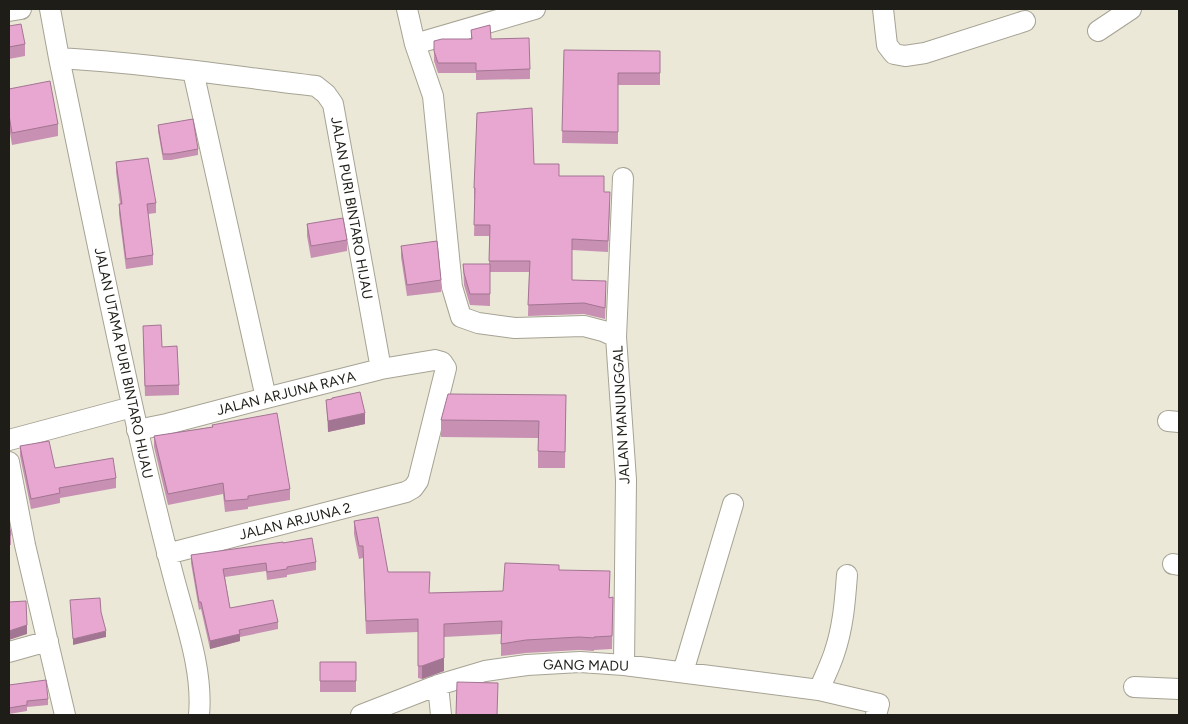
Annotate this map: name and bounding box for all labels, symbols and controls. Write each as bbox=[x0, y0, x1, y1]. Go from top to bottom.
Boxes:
street label: JALAN PURI BINTARO HIJAU bbox=[327, 115, 376, 301]
street label: JALAN UTAMA PURI BINTARO HIJAU bbox=[91, 246, 156, 480]
street label: JALAN MANUNGGAL bbox=[609, 345, 634, 485]
street label: JALAN ARJUNA RAYA bbox=[215, 368, 358, 419]
street label: JALAN ARJUNA 2 bbox=[237, 499, 353, 544]
street label: GANG MADU bbox=[543, 656, 629, 675]

